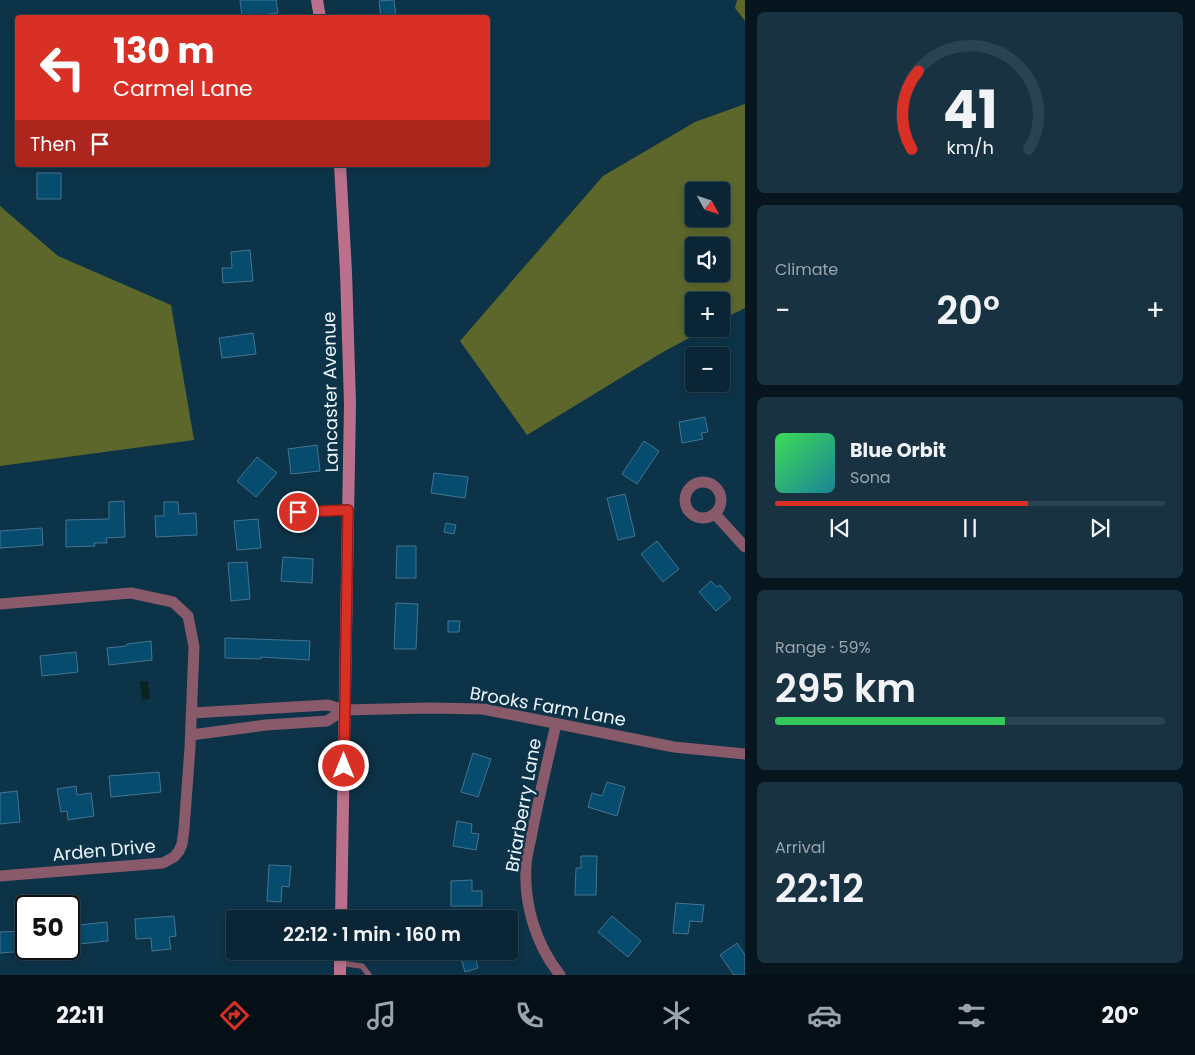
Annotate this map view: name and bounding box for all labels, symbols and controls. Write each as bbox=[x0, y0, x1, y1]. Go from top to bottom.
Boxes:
text: 130 m bbox=[113, 26, 215, 75]
icon: left bbox=[30, 35, 95, 100]
text: Carmel Lane bbox=[113, 73, 253, 104]
text: 41 bbox=[943, 73, 997, 146]
icon: arrive bbox=[86, 130, 114, 158]
text: Then bbox=[30, 131, 76, 158]
text: km/h bbox=[946, 135, 994, 160]
north arrow bbox=[685, 182, 730, 228]
map controls bbox=[685, 182, 730, 392]
button: sound bbox=[685, 237, 730, 282]
text: Climate bbox=[775, 258, 838, 281]
text: 20° bbox=[937, 284, 1000, 337]
text: − bbox=[775, 291, 790, 330]
text: + bbox=[1146, 291, 1165, 330]
button: + bbox=[685, 292, 730, 337]
street label: Lancaster Avenue bbox=[316, 311, 344, 473]
button: − bbox=[685, 347, 730, 392]
text: Blue Orbit bbox=[850, 437, 946, 464]
text: Sona bbox=[850, 466, 891, 489]
pin bbox=[277, 491, 319, 533]
icon: arrive bbox=[284, 498, 312, 526]
icon: previous bbox=[826, 514, 854, 542]
icon: pause bbox=[956, 514, 984, 542]
icon: next bbox=[1086, 514, 1114, 542]
text: Range · 59% bbox=[775, 636, 871, 659]
text: 295 km bbox=[775, 662, 916, 715]
street label: Brooks Farm Lane bbox=[468, 680, 628, 732]
street label: Briarberry Lane bbox=[499, 736, 547, 874]
position arrow bbox=[317, 739, 369, 791]
street label: Arden Drive bbox=[51, 833, 157, 867]
text: Arrival bbox=[775, 836, 825, 859]
text: 22:12 bbox=[775, 862, 864, 915]
speed limit sign: 50 bbox=[15, 895, 80, 960]
text: 22:12 · 1 min · 160 m bbox=[283, 921, 461, 948]
icon: directions bbox=[217, 998, 252, 1033]
icon: music bbox=[364, 998, 399, 1033]
icon: phone bbox=[512, 998, 547, 1033]
icon: climate bbox=[659, 998, 694, 1033]
icon: car bbox=[807, 998, 842, 1033]
icon: filters bbox=[954, 998, 989, 1033]
text: 22:11 bbox=[56, 1000, 104, 1031]
text: 20° bbox=[1102, 1000, 1139, 1031]

